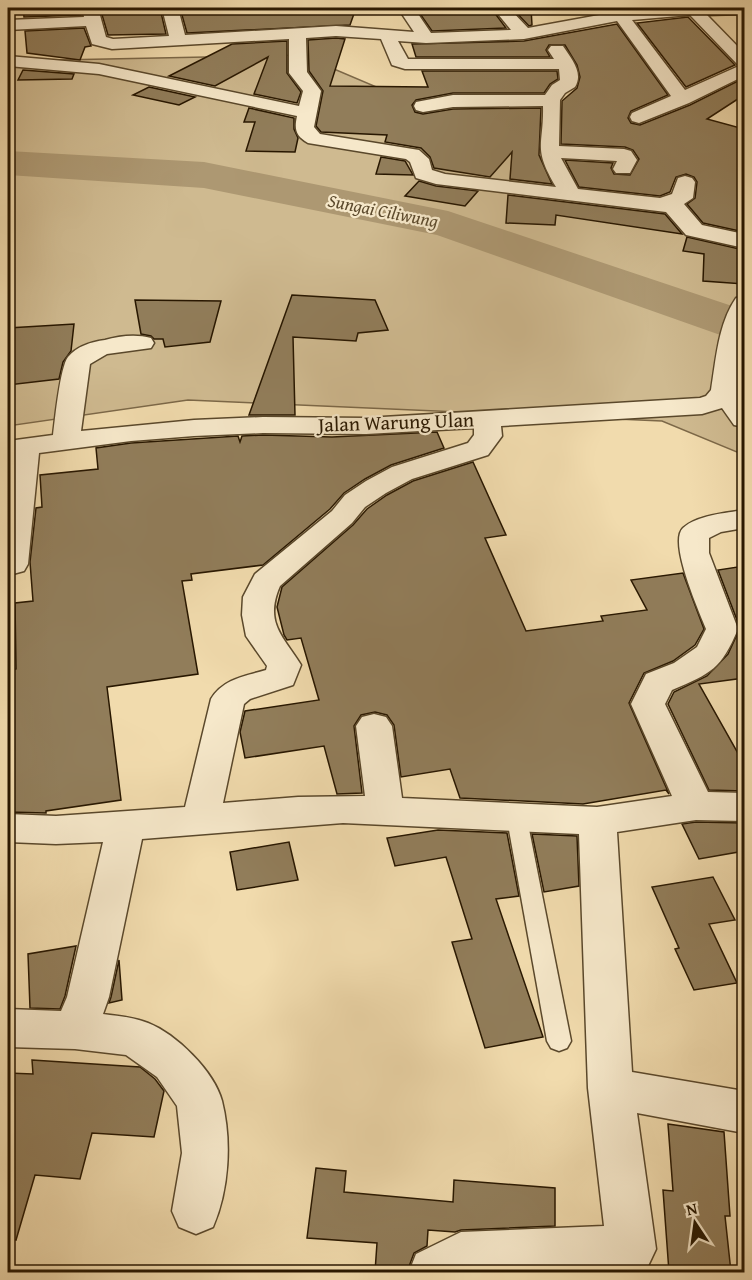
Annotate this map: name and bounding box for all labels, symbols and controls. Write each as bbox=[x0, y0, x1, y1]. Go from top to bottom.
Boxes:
water label: Sungai Ciliwung bbox=[326, 187, 441, 234]
street label: Jalan Warung Ulan bbox=[314, 404, 475, 439]
north arrow bbox=[665, 1193, 725, 1253]
text: N bbox=[684, 1195, 700, 1221]

